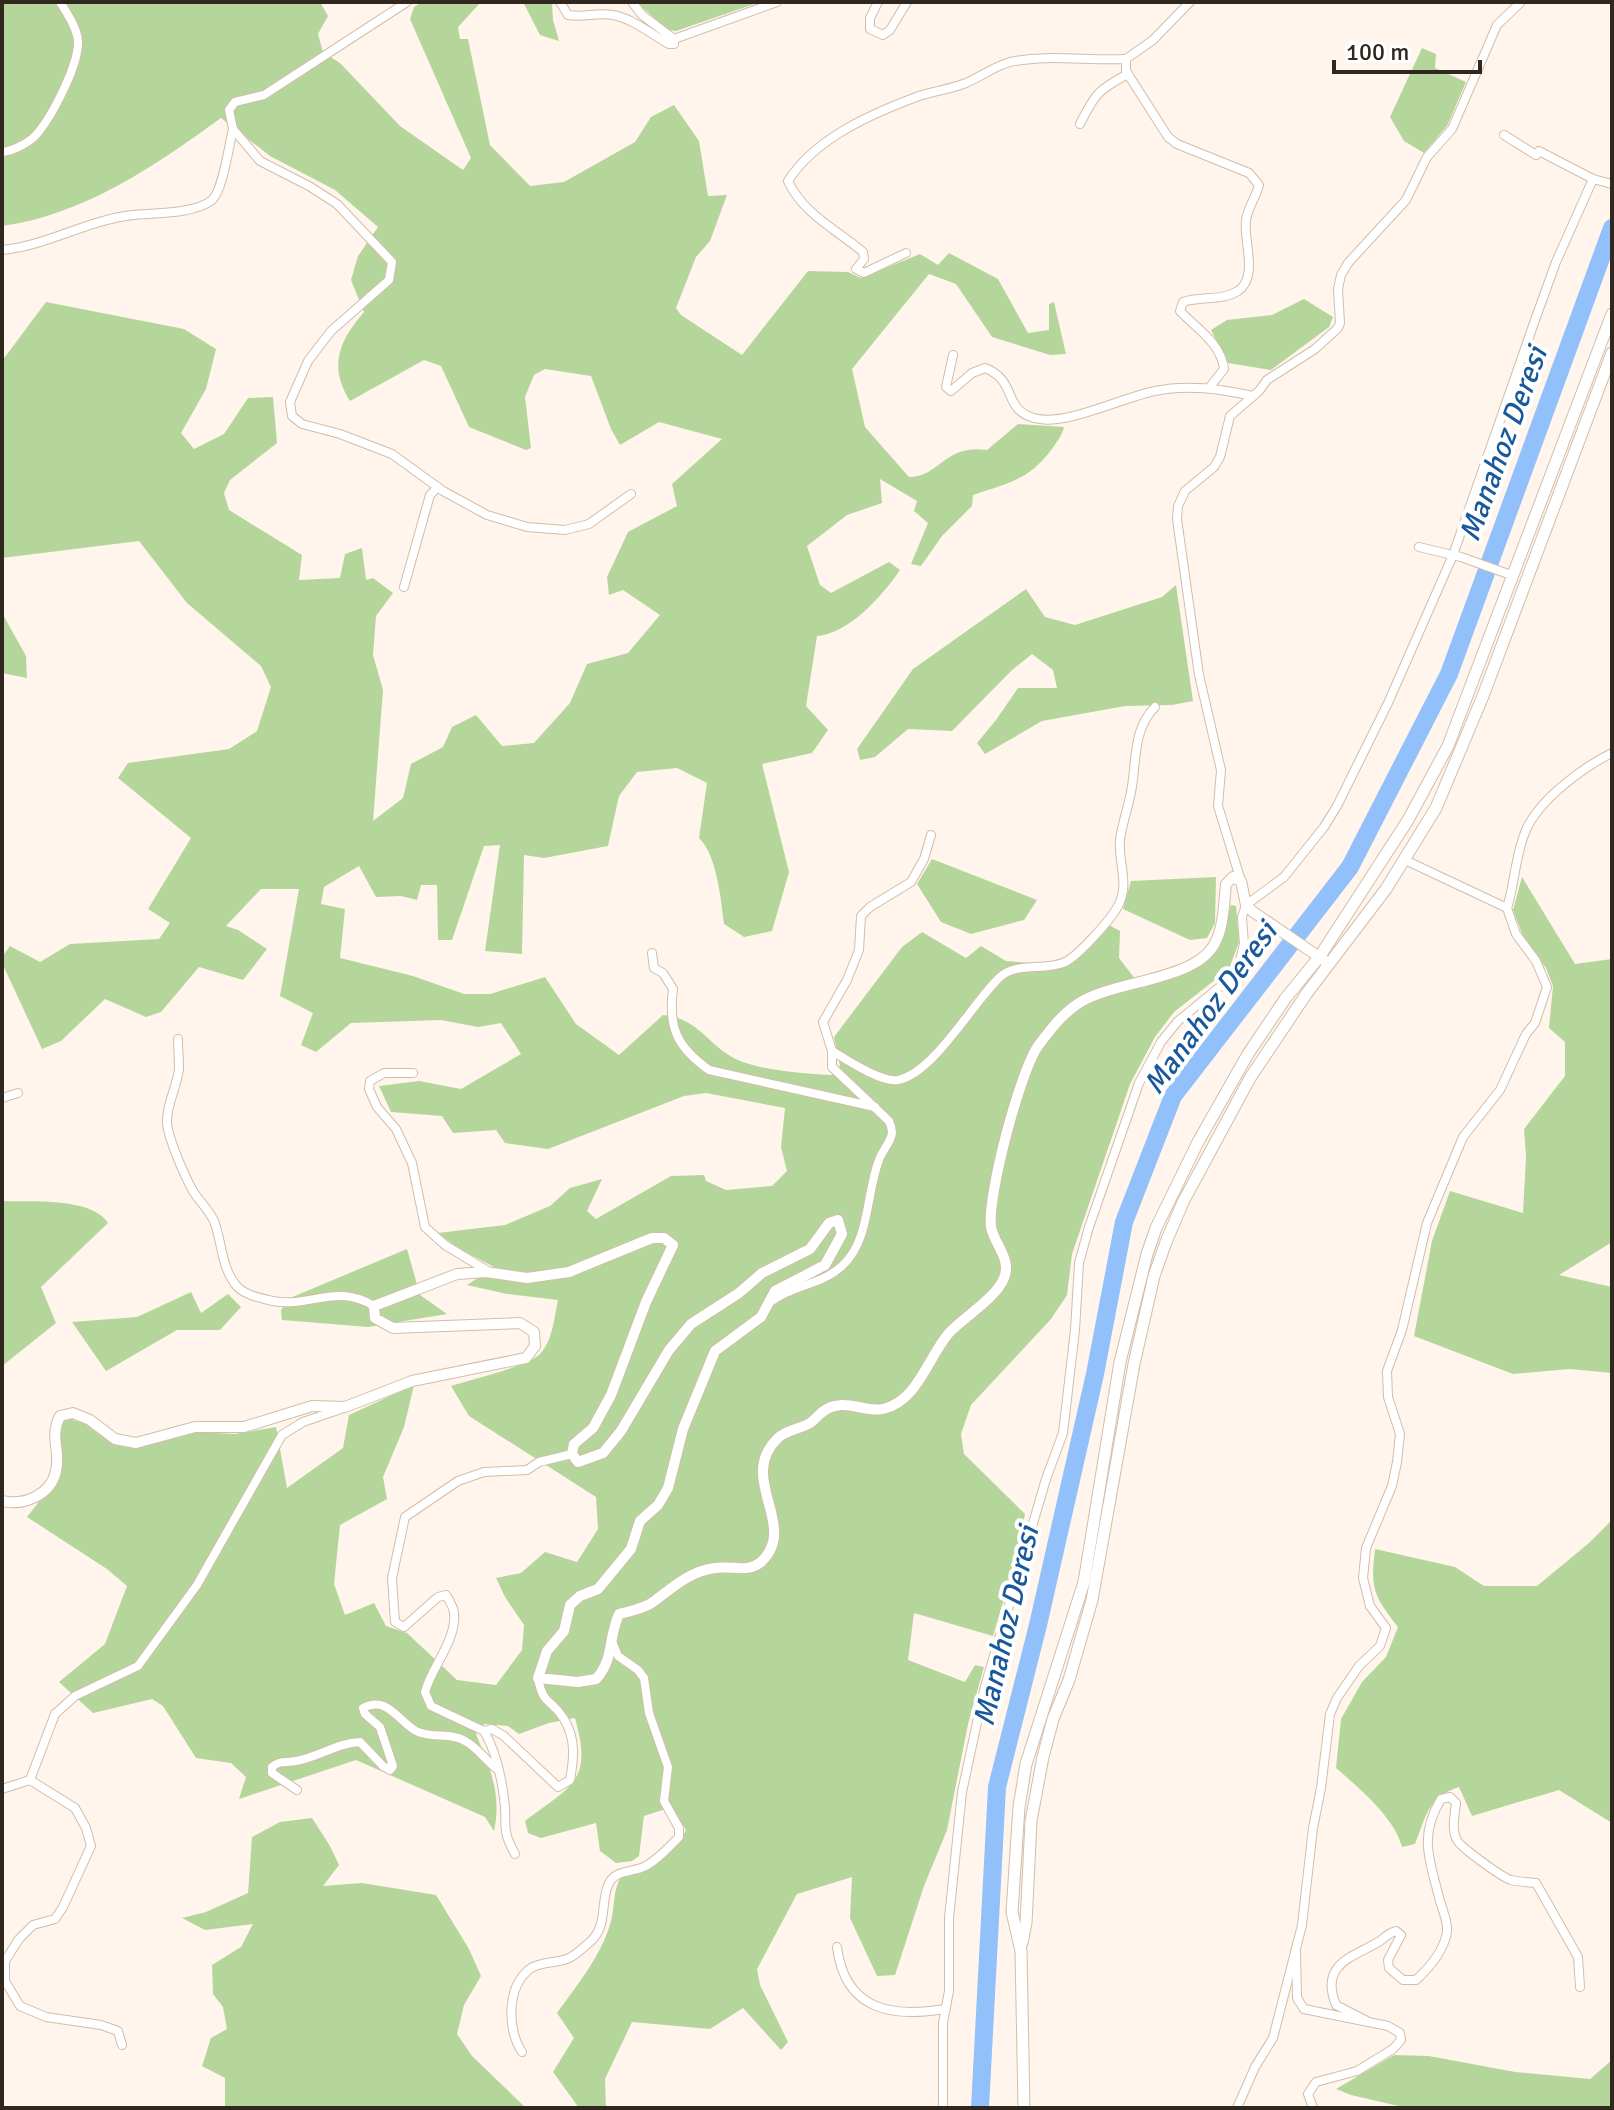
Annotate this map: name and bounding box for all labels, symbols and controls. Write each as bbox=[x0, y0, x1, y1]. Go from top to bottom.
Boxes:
scale bar bbox=[1334, 24, 1480, 74]
text: 100 m bbox=[1346, 37, 1409, 67]
water label: Manahoz Deresi bbox=[1451, 339, 1557, 546]
water label: Manahoz Deresi bbox=[1136, 913, 1287, 1102]
water label: Manahoz Deresi bbox=[966, 1520, 1048, 1730]

